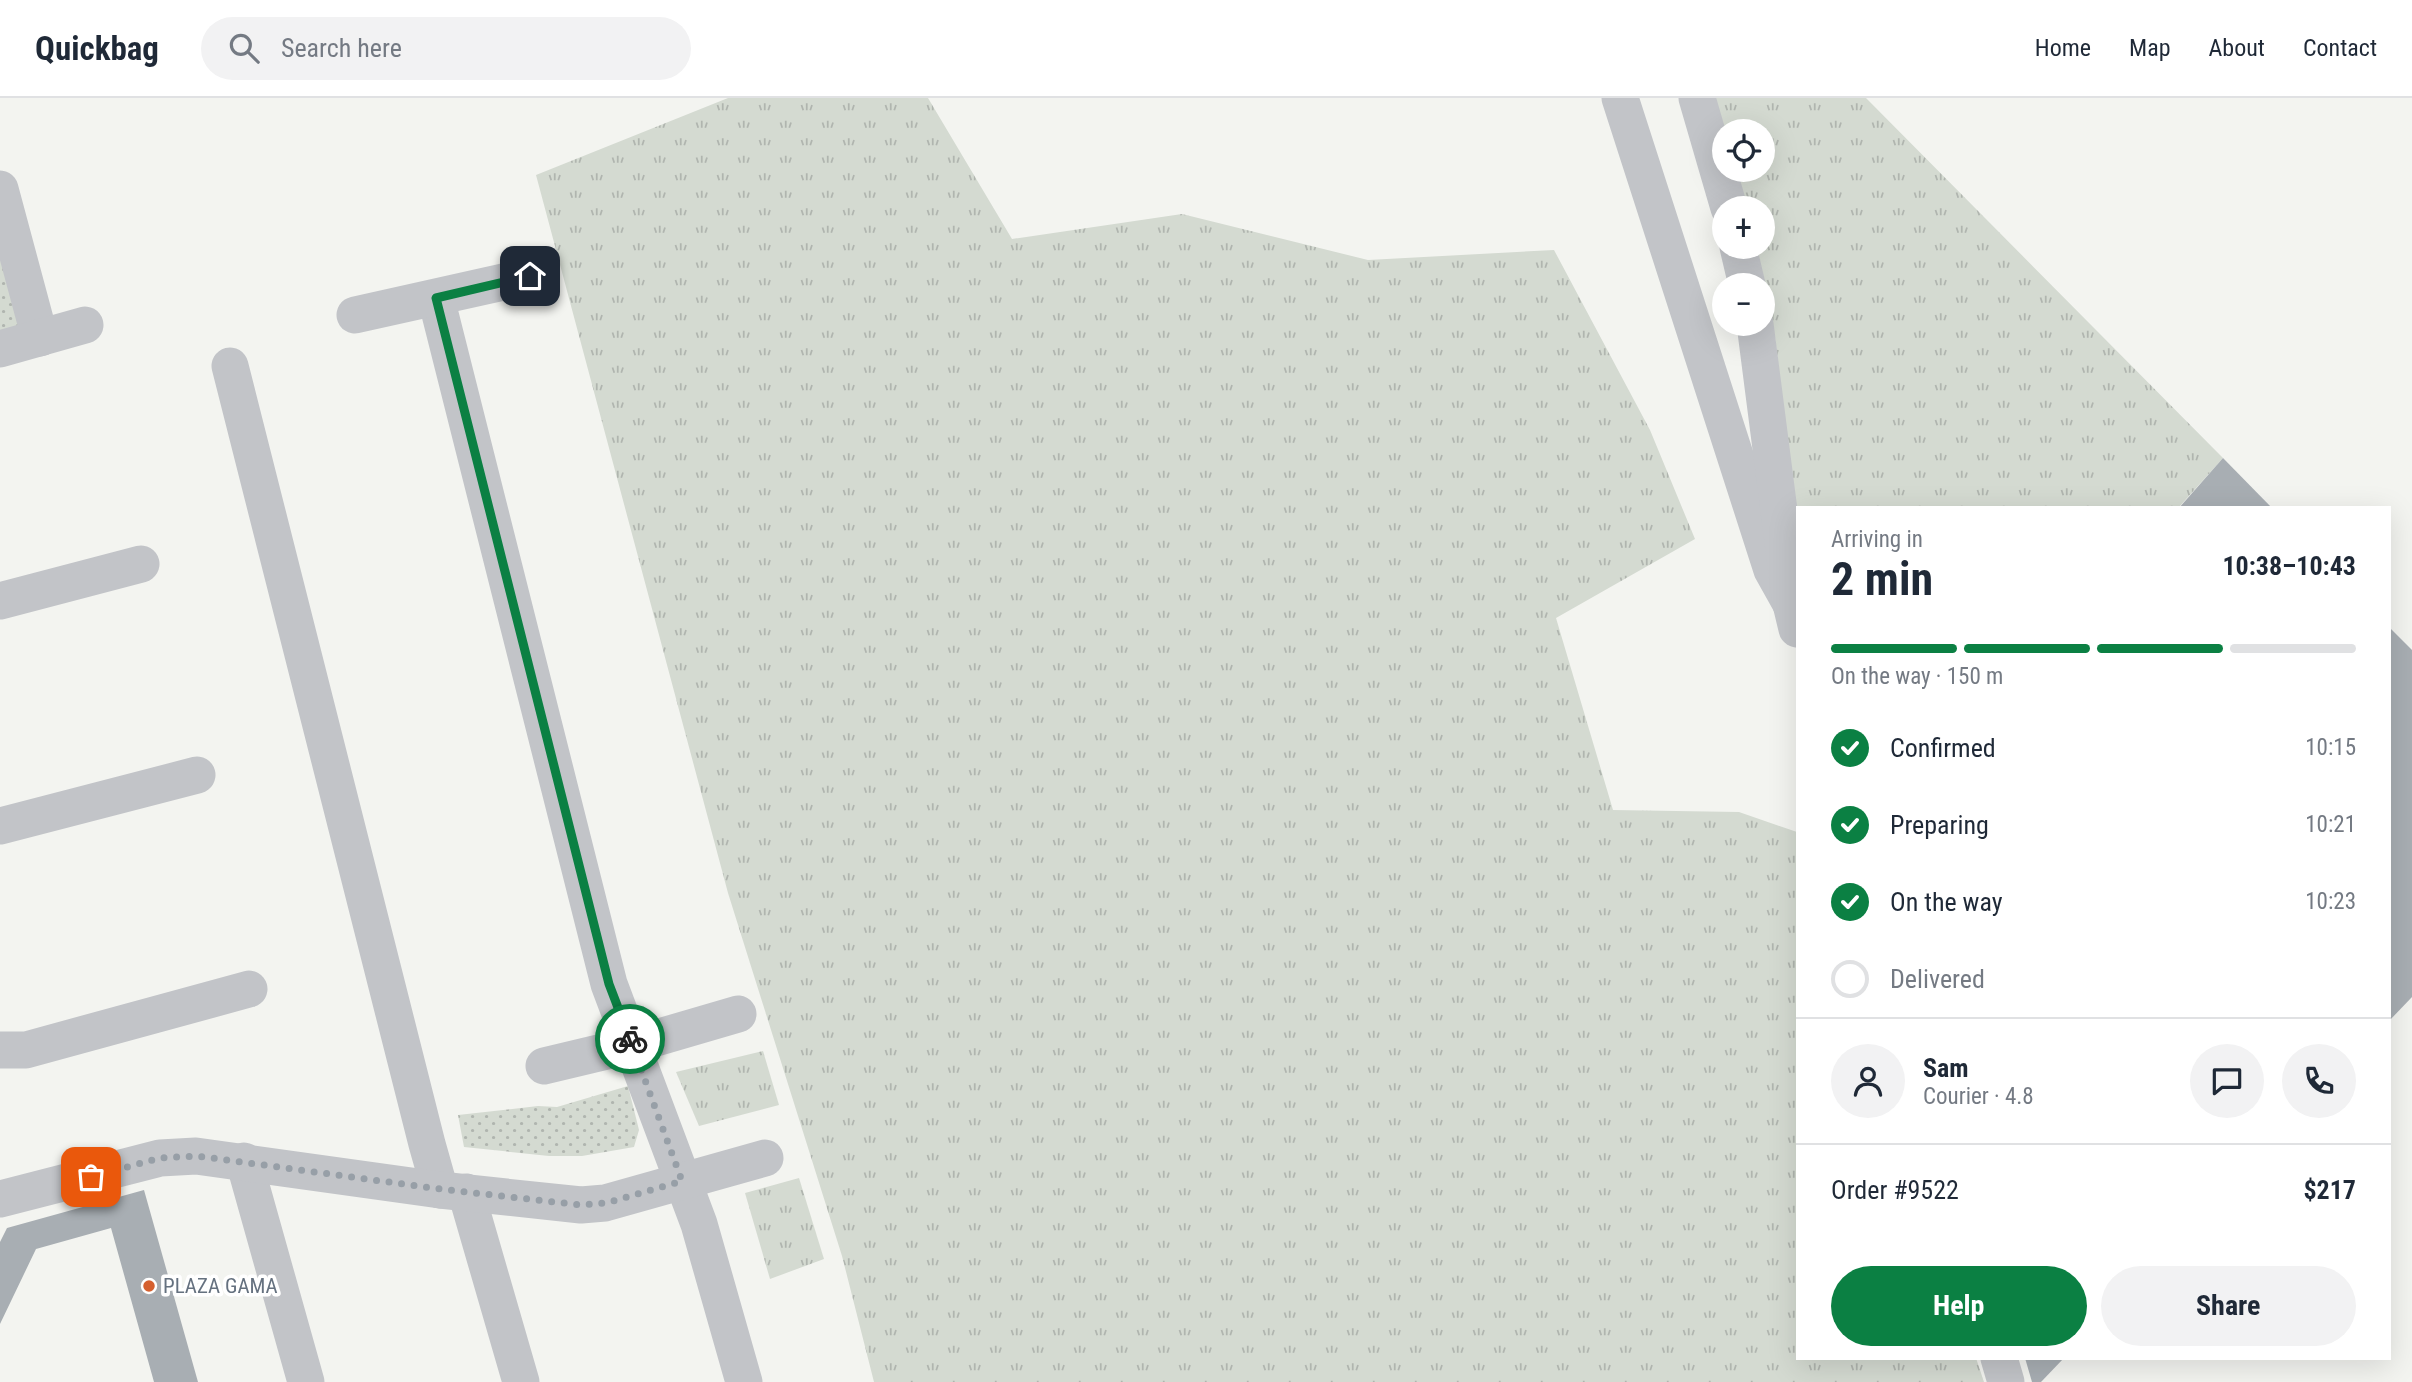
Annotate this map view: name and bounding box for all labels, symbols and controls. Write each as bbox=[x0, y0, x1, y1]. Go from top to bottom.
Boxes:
search box bbox=[201, 17, 691, 80]
text: Quickbag bbox=[35, 29, 159, 68]
icon: search bbox=[225, 29, 263, 67]
text: Search here bbox=[281, 33, 402, 63]
text: Home bbox=[2035, 34, 2091, 62]
text: Map bbox=[2129, 34, 2171, 62]
text: About bbox=[2209, 34, 2265, 62]
text: Contact bbox=[2303, 34, 2377, 62]
map controls bbox=[1712, 119, 1775, 336]
button: locate bbox=[1712, 119, 1775, 182]
button: + bbox=[1712, 196, 1775, 259]
pin bbox=[500, 246, 560, 306]
icon: home bbox=[511, 257, 549, 295]
button: − bbox=[1712, 273, 1775, 336]
text: Arriving in bbox=[1831, 526, 1923, 553]
text: 10:38–10:43 bbox=[2222, 551, 2356, 581]
text: 2 min bbox=[1831, 552, 1933, 606]
text: On the way · 150 m bbox=[1831, 663, 2003, 690]
icon: check bbox=[1831, 729, 1869, 767]
text: Confirmed bbox=[1890, 733, 1996, 763]
text: 10:15 bbox=[2305, 734, 2356, 761]
icon: check bbox=[1831, 806, 1869, 844]
text: Preparing bbox=[1890, 810, 1989, 840]
text: 10:21 bbox=[2305, 811, 2356, 838]
icon: check bbox=[1831, 883, 1869, 921]
text: On the way bbox=[1890, 887, 2003, 917]
text: 10:23 bbox=[2305, 888, 2356, 915]
text: Delivered bbox=[1890, 964, 1985, 994]
courier bbox=[595, 1004, 665, 1074]
icon: bike bbox=[611, 1020, 649, 1058]
button: person bbox=[1831, 1044, 1905, 1118]
button: chat bbox=[2190, 1044, 2264, 1118]
button: phone bbox=[2282, 1044, 2356, 1118]
text: Sam bbox=[1923, 1053, 1969, 1083]
text: Courier · 4.8 bbox=[1923, 1083, 2034, 1110]
pin bbox=[61, 1147, 121, 1207]
icon: bag bbox=[72, 1158, 110, 1196]
text: Order #9522 bbox=[1831, 1175, 1959, 1205]
text: $217 bbox=[2303, 1175, 2356, 1205]
button: Help bbox=[1831, 1266, 2087, 1346]
button: Share bbox=[2101, 1266, 2356, 1346]
place label: PLAZA GAMA bbox=[163, 1274, 278, 1298]
marker: PLAZA GAMA bbox=[141, 1278, 157, 1294]

